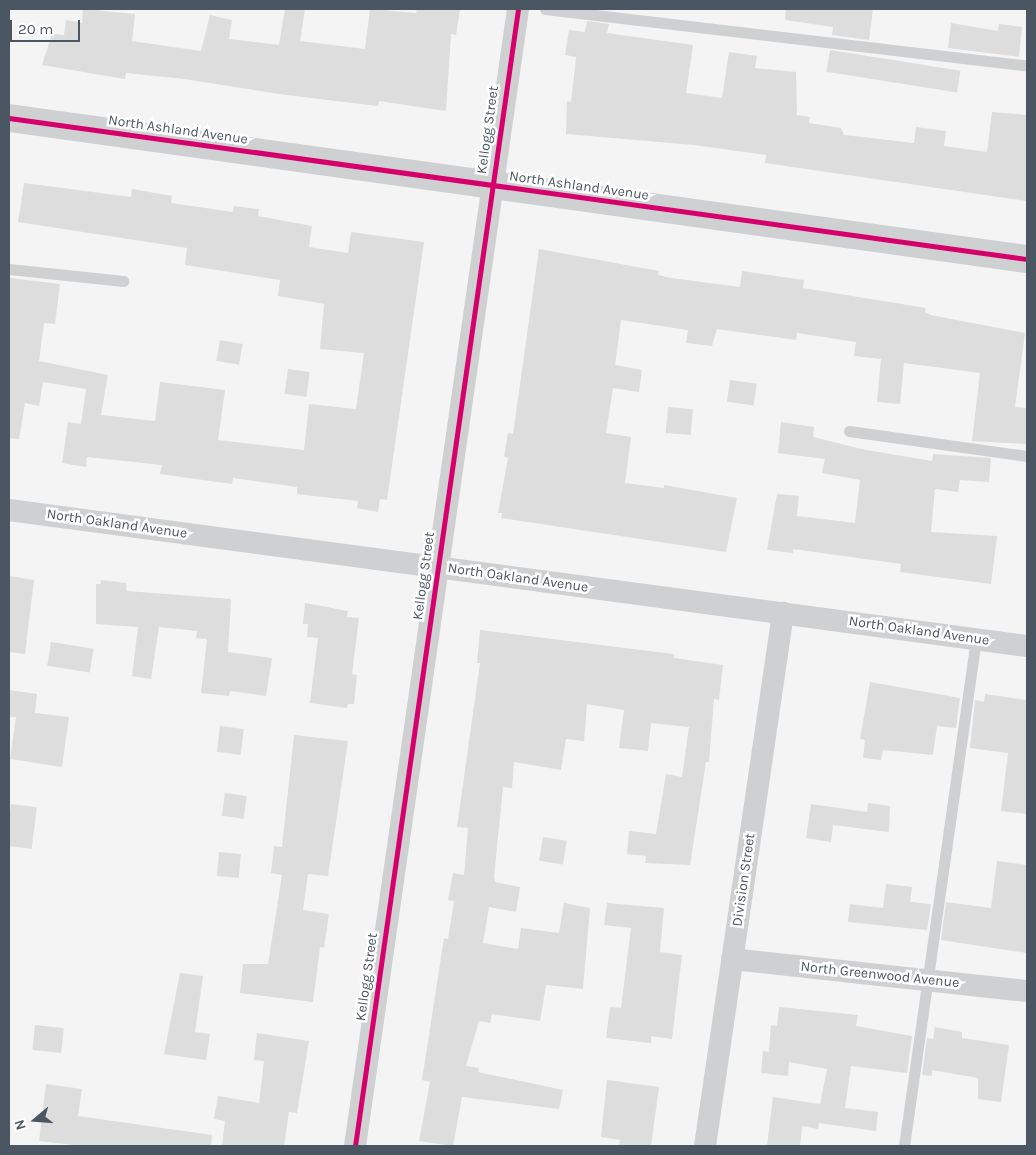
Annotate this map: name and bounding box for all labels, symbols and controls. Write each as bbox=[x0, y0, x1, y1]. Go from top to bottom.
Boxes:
scale bar bbox=[12, 10, 82, 42]
text: 20 m bbox=[18, 20, 53, 38]
street label: Kellogg Street bbox=[474, 85, 502, 175]
street label: North Ashland Avenue bbox=[107, 112, 249, 148]
street label: North Ashland Avenue bbox=[508, 168, 650, 204]
street label: North Oakland Avenue bbox=[46, 506, 188, 542]
street label: Kellogg Street bbox=[410, 531, 438, 621]
street label: North Oakland Avenue bbox=[447, 560, 589, 596]
street label: North Oakland Avenue bbox=[848, 613, 990, 649]
street label: Division Street bbox=[729, 832, 759, 928]
street label: Kellogg Street bbox=[353, 932, 381, 1022]
street label: North Greenwood Avenue bbox=[800, 958, 960, 992]
north arrow bbox=[10, 1095, 60, 1145]
text: N bbox=[11, 1117, 30, 1132]

